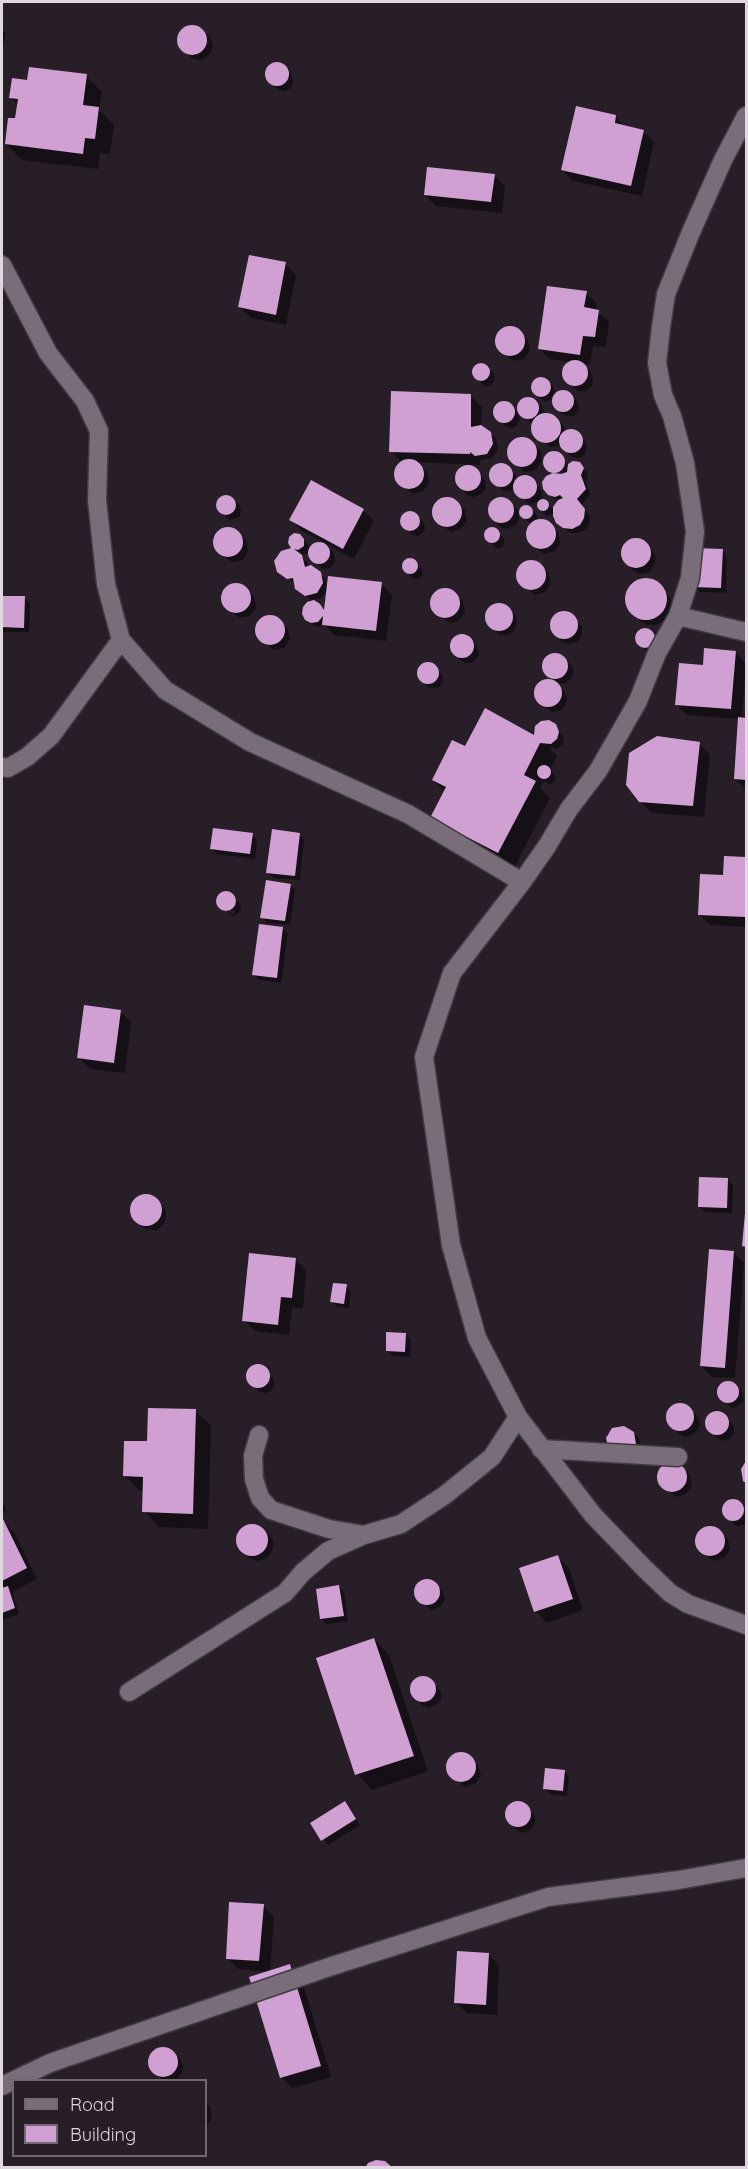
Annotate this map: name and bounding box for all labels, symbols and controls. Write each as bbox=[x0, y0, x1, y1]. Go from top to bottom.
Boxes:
legend bbox=[12, 2079, 207, 2157]
text: Road bbox=[70, 2093, 115, 2116]
text: Building bbox=[70, 2123, 136, 2146]

